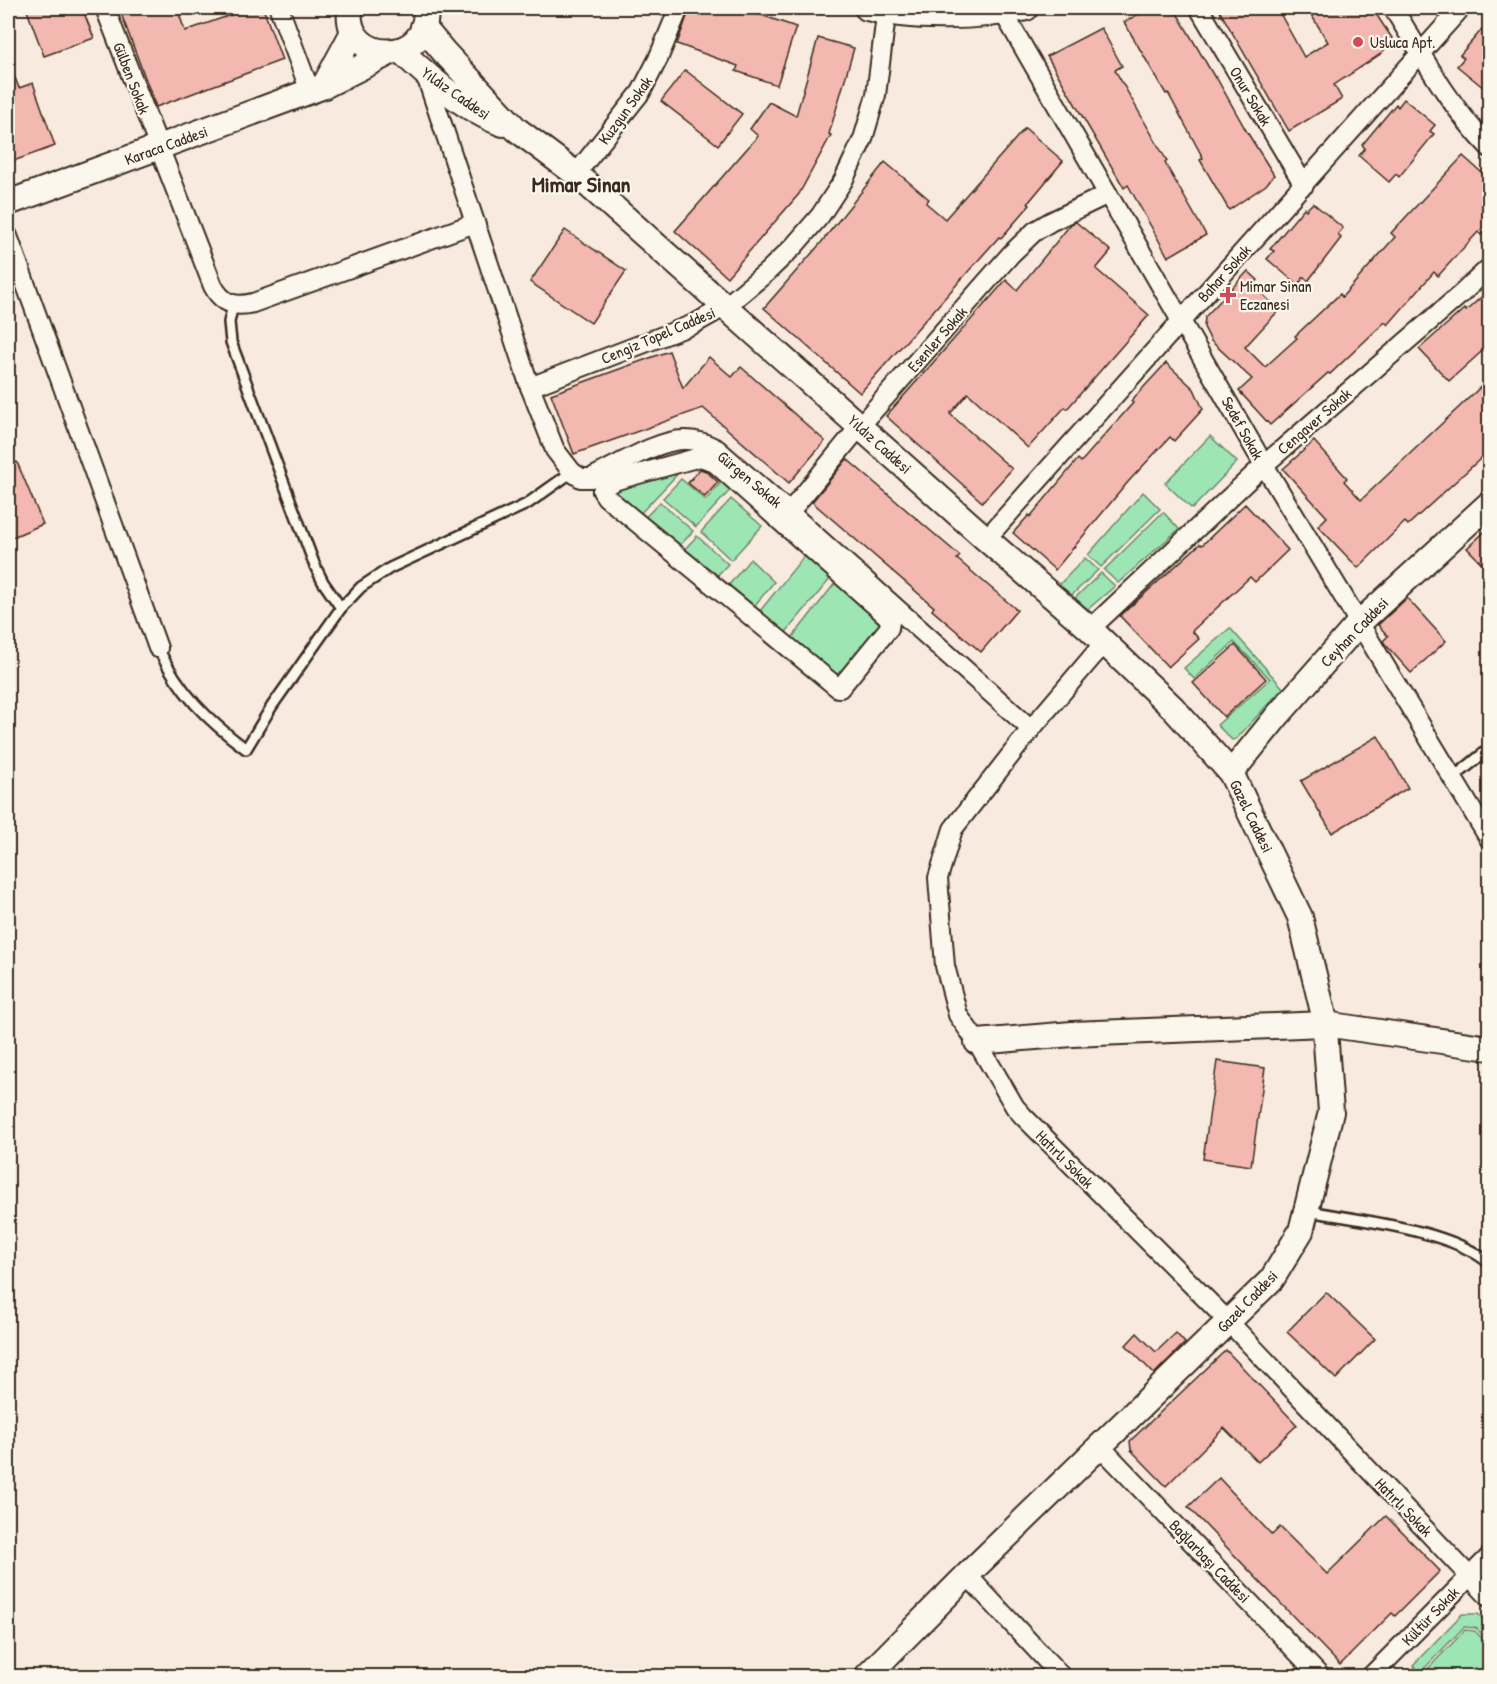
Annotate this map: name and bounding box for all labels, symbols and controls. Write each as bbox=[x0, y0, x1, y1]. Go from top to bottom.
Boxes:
place label: Usluca Apt. bbox=[1370, 31, 1435, 53]
marker: Usluca Apt. bbox=[1351, 35, 1365, 49]
street label: Gülben Sokak bbox=[108, 39, 156, 118]
street label: Yıldız Caddesi bbox=[417, 61, 495, 125]
street label: Onur Sokak bbox=[1225, 62, 1278, 130]
street label: Kuzgun Sokak bbox=[593, 71, 657, 149]
street label: Karaca Caddesi bbox=[121, 120, 211, 170]
district label: Mimar Sinan bbox=[532, 169, 630, 199]
street label: Bahar Sokak bbox=[1192, 239, 1256, 307]
place label: Mimar Sinan Eczanesi bbox=[1240, 275, 1312, 315]
marker: Mimar Sinan Eczanesi bbox=[1221, 288, 1235, 302]
street label: Cengiz Topel Caddesi bbox=[597, 301, 719, 369]
street label: Esenler Sokak bbox=[902, 301, 972, 377]
street label: Cengaver Sokak bbox=[1272, 382, 1356, 459]
street label: Sedef Sokak bbox=[1217, 392, 1270, 464]
street label: Yıldız Caddesi bbox=[843, 409, 917, 479]
street label: Gürgen Sokak bbox=[713, 446, 787, 513]
street label: Ceyhan Caddesi bbox=[1315, 592, 1393, 672]
street label: Gazel Caddesi bbox=[1225, 776, 1279, 856]
street label: Hatırlı Sokak bbox=[1031, 1125, 1099, 1193]
street label: Gazel Caddesi bbox=[1212, 1265, 1282, 1337]
street label: Hatırlı Sokak bbox=[1370, 1473, 1438, 1541]
street label: Bağlarbaşı Caddesi bbox=[1165, 1514, 1255, 1608]
street label: Kültür Sokak bbox=[1396, 1581, 1464, 1650]

